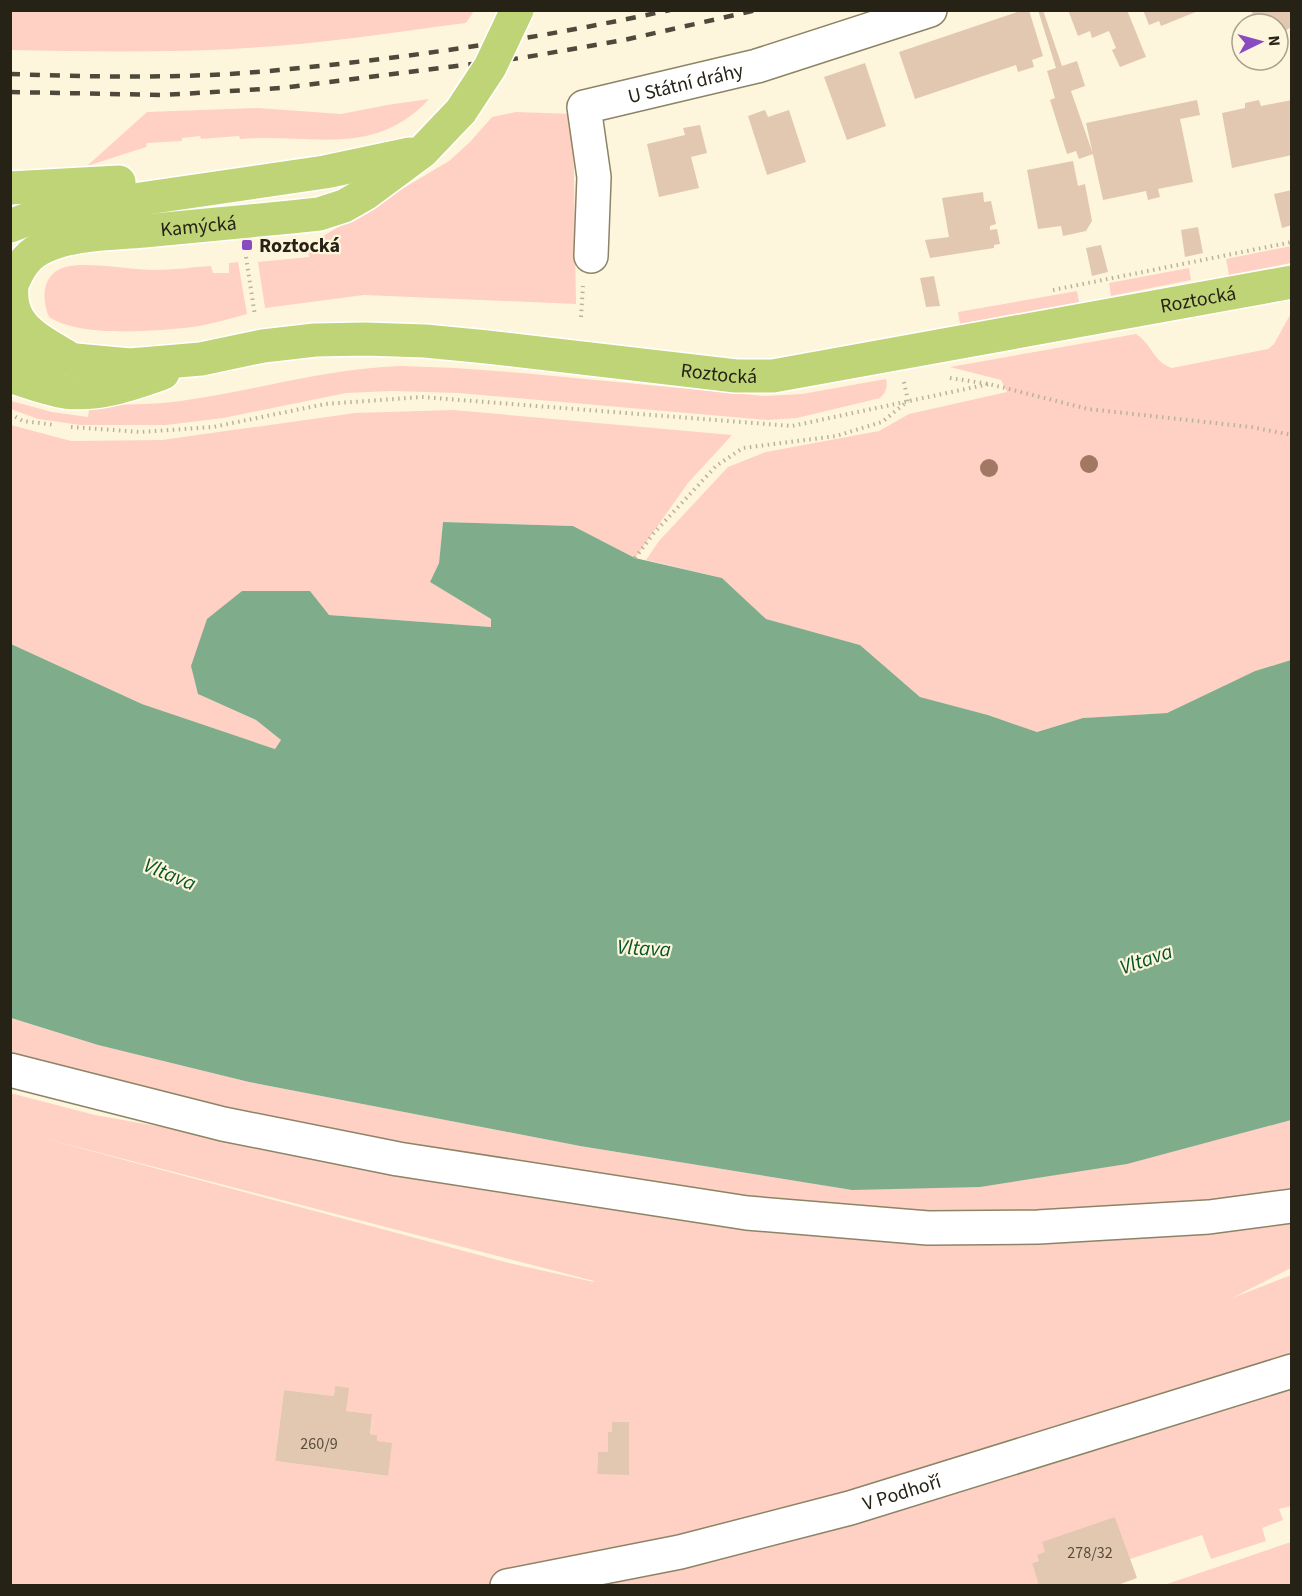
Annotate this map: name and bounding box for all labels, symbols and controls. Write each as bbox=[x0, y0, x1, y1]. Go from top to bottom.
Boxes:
north arrow bbox=[1230, 12, 1290, 72]
text: N bbox=[1263, 35, 1285, 47]
street label: U Státní dráhy bbox=[625, 57, 747, 111]
street label: Kamýcká bbox=[159, 209, 238, 244]
place label: Roztocká bbox=[259, 232, 340, 260]
marker: Roztocká bbox=[240, 238, 254, 252]
street label: Roztocká bbox=[1158, 279, 1238, 321]
street label: Roztocká bbox=[679, 357, 757, 391]
water label: Vltava bbox=[139, 850, 201, 898]
water label: Vltava bbox=[616, 932, 672, 964]
water label: Vltava bbox=[1116, 936, 1176, 982]
house number: 260/9 bbox=[300, 1433, 338, 1455]
street label: V Podhoří bbox=[859, 1467, 946, 1518]
house number: 278/32 bbox=[1067, 1542, 1113, 1564]

